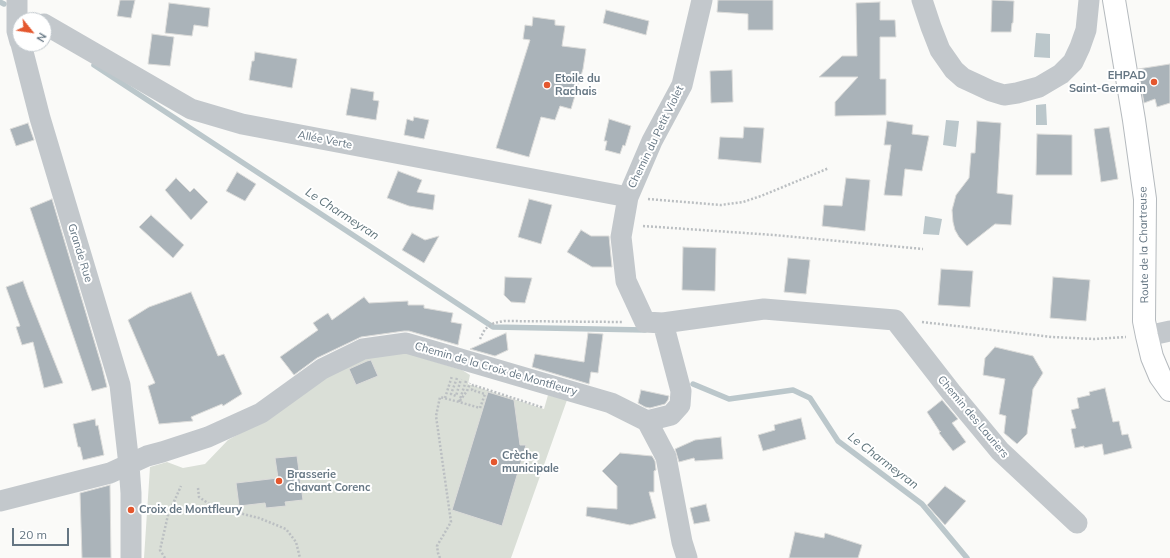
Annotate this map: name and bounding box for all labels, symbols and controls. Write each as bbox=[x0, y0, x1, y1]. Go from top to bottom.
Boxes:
north arrow bbox=[12, 12, 52, 52]
text: N bbox=[33, 30, 50, 45]
place label: EHPAD Saint-Germain bbox=[1069, 69, 1146, 95]
place label: Etoile du Rachais bbox=[555, 72, 600, 98]
marker: EHPAD Saint-Germain bbox=[1149, 77, 1159, 87]
marker: Etoile du Rachais bbox=[542, 80, 552, 90]
street label: Chemin du Petit Violet bbox=[625, 84, 687, 190]
street label: Allée Verte bbox=[297, 128, 353, 152]
water label: Le Charmeyran bbox=[303, 185, 381, 243]
street label: Route de la Chartreuse bbox=[1136, 187, 1152, 303]
street label: Grande Rue bbox=[65, 222, 95, 284]
street label: Chemin de la Croix de Montfleury bbox=[413, 339, 579, 399]
street label: Chemin des Lauriers bbox=[935, 373, 1011, 461]
water label: Le Charmeyran bbox=[845, 430, 921, 492]
place label: Crèche municipale bbox=[502, 449, 559, 475]
marker: Crèche municipale bbox=[489, 457, 499, 467]
place label: Brasserie Chavant Corenc bbox=[287, 468, 371, 494]
marker: Brasserie Chavant Corenc bbox=[274, 476, 284, 486]
place label: Croix de Montfleury bbox=[139, 503, 242, 517]
marker: Croix de Montfleury bbox=[126, 505, 136, 515]
scale bar bbox=[14, 520, 71, 546]
text: 20 m bbox=[19, 527, 47, 542]

